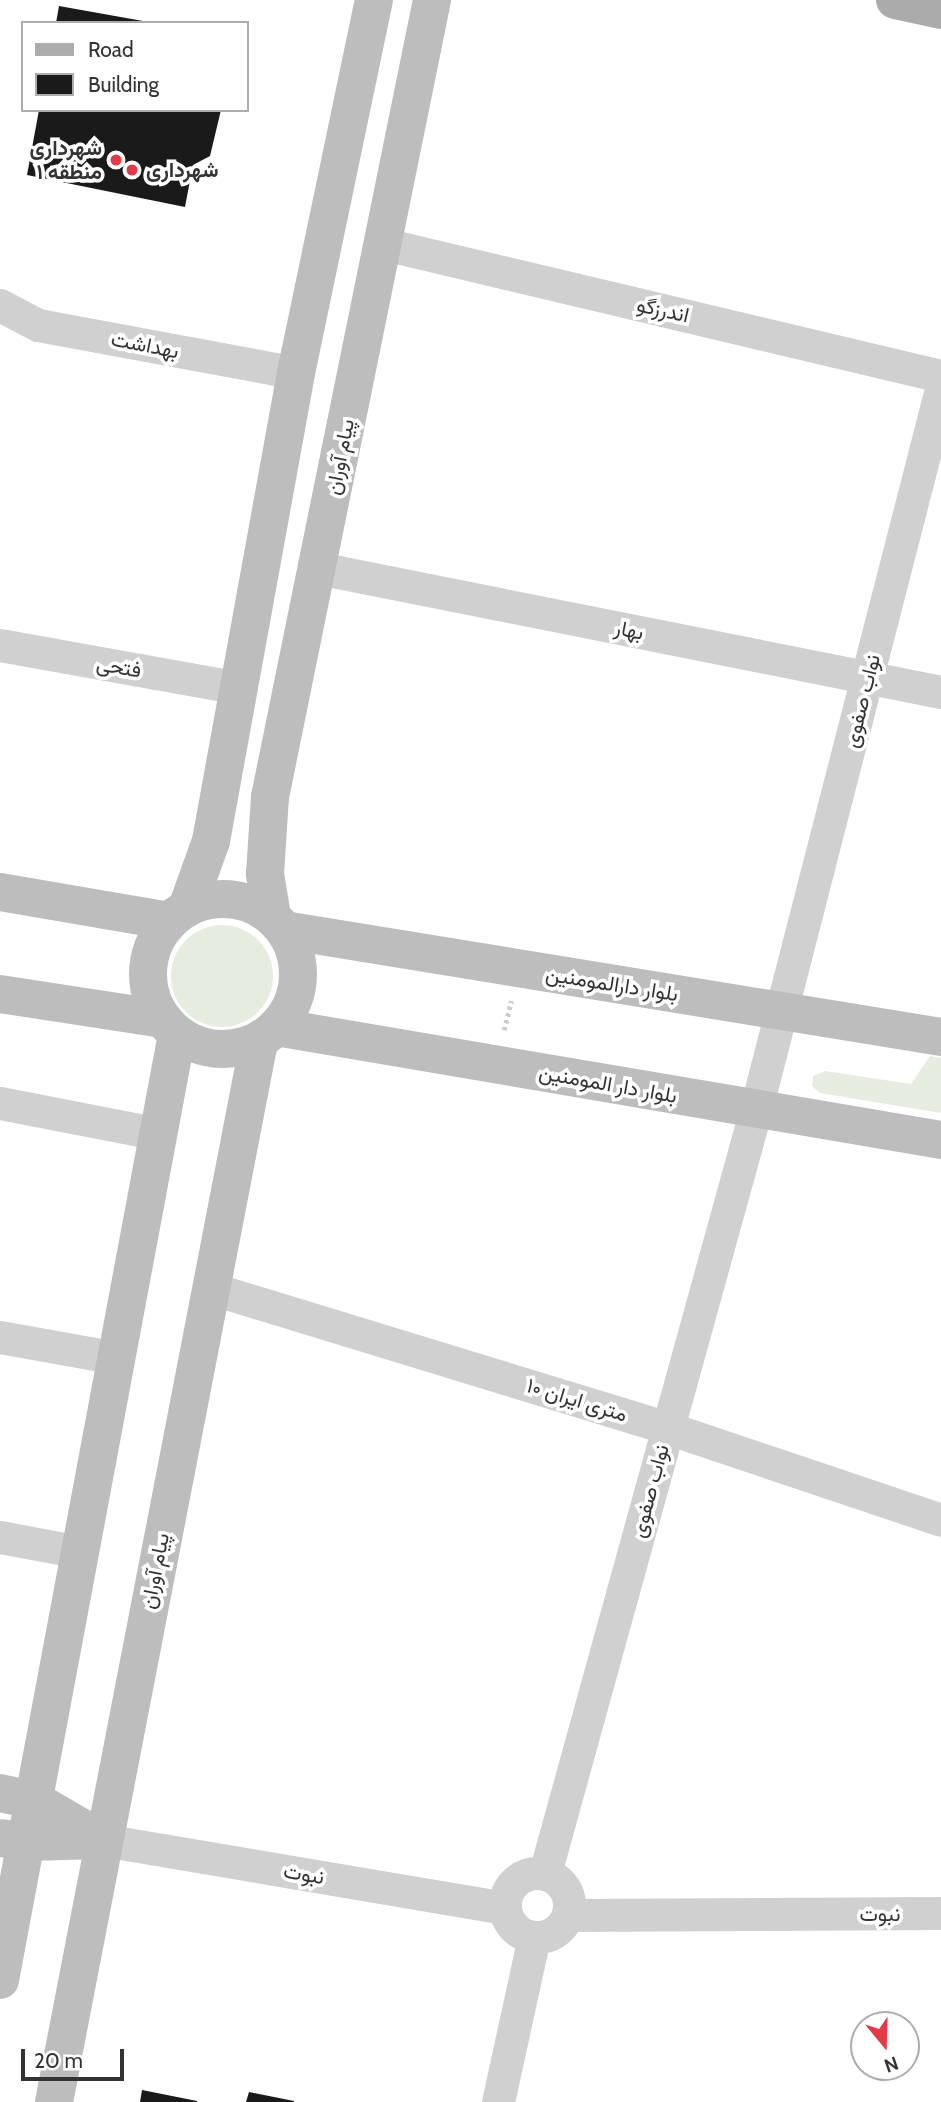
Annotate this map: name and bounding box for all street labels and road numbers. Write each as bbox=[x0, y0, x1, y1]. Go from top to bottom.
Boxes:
street label: اندرزگو bbox=[634, 292, 692, 328]
street label: بهداشت bbox=[109, 326, 181, 364]
street label: پیام آوران bbox=[320, 417, 360, 497]
street label: بهار bbox=[612, 615, 646, 645]
street label: فتحی bbox=[95, 651, 143, 683]
street label: نواب صفوی bbox=[838, 652, 886, 750]
street label: بلوار دارالمومنین bbox=[544, 961, 680, 1007]
street label: بلوار دار المومنین bbox=[537, 1059, 679, 1109]
street label: ۱۰ متری ایران bbox=[524, 1373, 630, 1427]
street label: نواب صفوی bbox=[625, 1442, 675, 1540]
street label: پیام آوران bbox=[135, 1531, 175, 1611]
street label: نبوت bbox=[282, 1858, 326, 1890]
street label: نبوت bbox=[860, 1901, 900, 1927]

